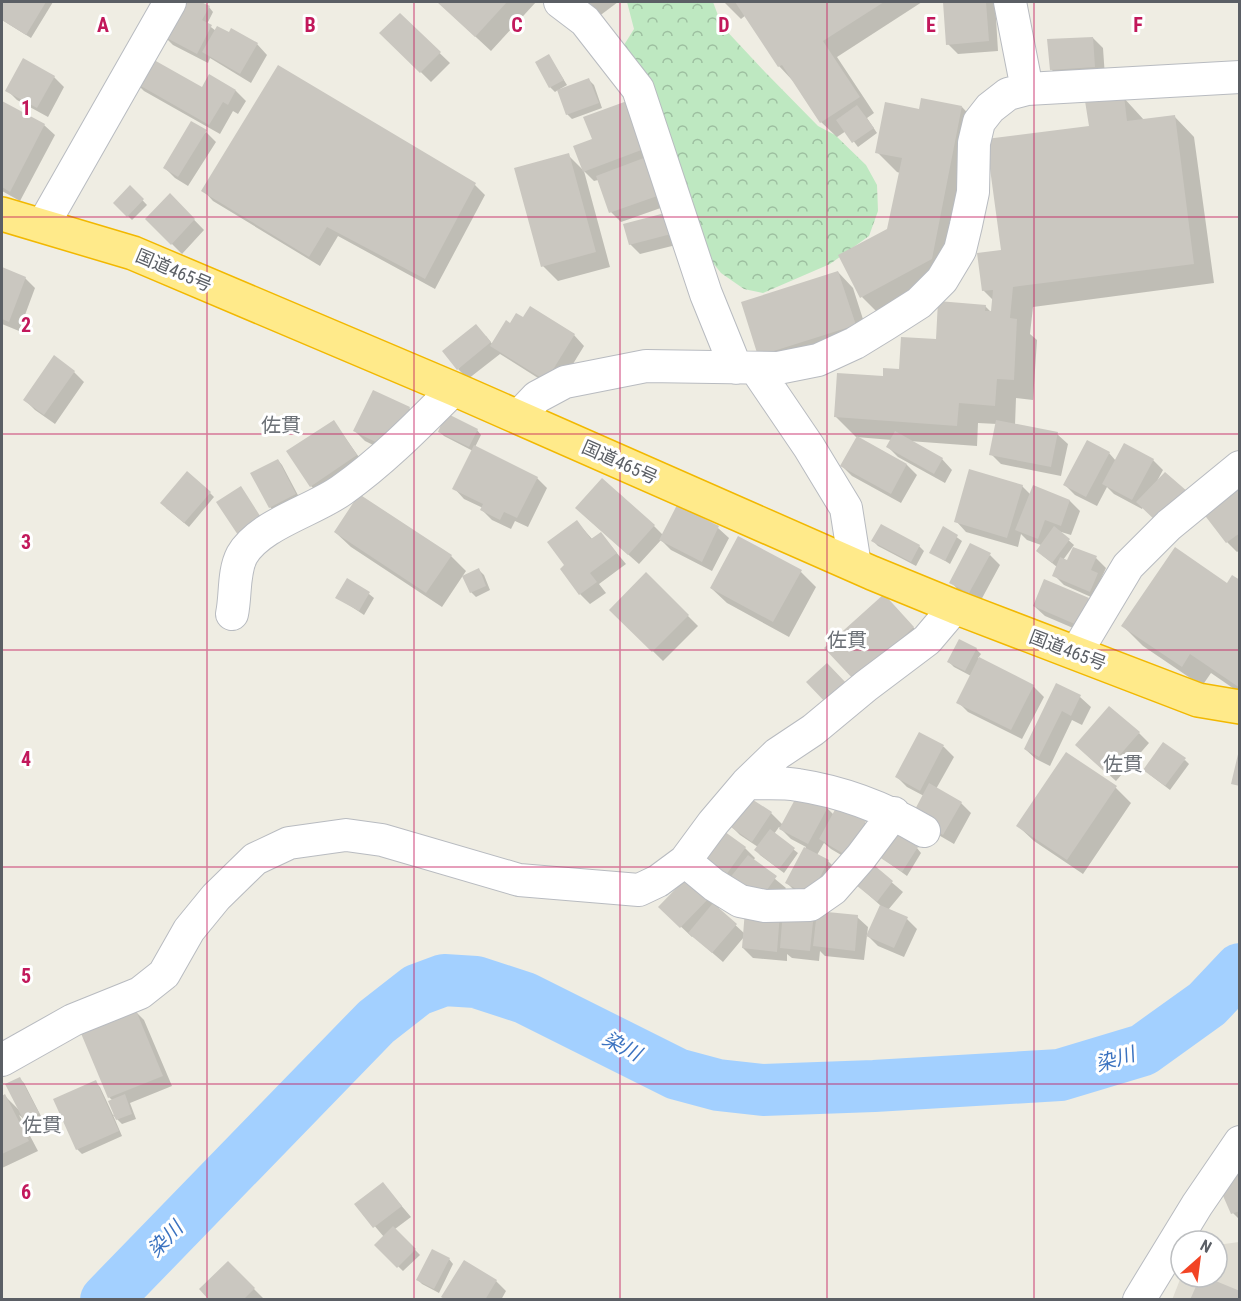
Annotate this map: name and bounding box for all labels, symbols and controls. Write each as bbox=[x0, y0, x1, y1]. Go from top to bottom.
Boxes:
text: A bbox=[97, 13, 109, 37]
text: B bbox=[304, 13, 316, 37]
text: C bbox=[511, 13, 523, 37]
text: D bbox=[718, 13, 730, 37]
text: E bbox=[926, 13, 936, 37]
text: F bbox=[1133, 13, 1143, 37]
text: 1 bbox=[21, 96, 31, 120]
street label: 国道465号 bbox=[133, 245, 215, 295]
text: 2 bbox=[21, 313, 31, 337]
district label: 佐貫 bbox=[261, 413, 301, 437]
street label: 国道465号 bbox=[579, 436, 661, 488]
text: 3 bbox=[21, 530, 31, 554]
street label: 国道465号 bbox=[1027, 626, 1109, 674]
district label: 佐貫 bbox=[827, 628, 867, 652]
text: 4 bbox=[21, 747, 31, 771]
district label: 佐貫 bbox=[1103, 752, 1143, 776]
text: 5 bbox=[21, 964, 31, 988]
water label: 染川 bbox=[599, 1026, 647, 1067]
water label: 染川 bbox=[1092, 1041, 1140, 1076]
district label: 佐貫 bbox=[22, 1113, 62, 1137]
text: 6 bbox=[21, 1180, 31, 1204]
water label: 染川 bbox=[142, 1215, 189, 1262]
north arrow bbox=[1169, 1229, 1229, 1289]
text: N bbox=[1197, 1236, 1215, 1257]

